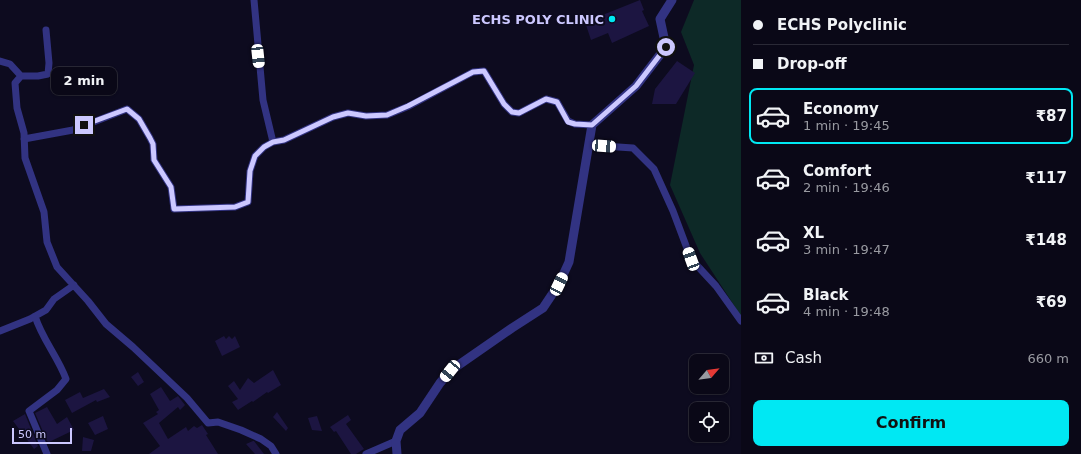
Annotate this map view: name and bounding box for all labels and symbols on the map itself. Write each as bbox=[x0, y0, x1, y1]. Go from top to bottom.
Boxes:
place label: ECHS POLY CLINIC bbox=[472, 12, 604, 27]
marker: ECHS POLY CLINIC bbox=[607, 14, 617, 24]
route start bbox=[657, 38, 675, 56]
car bbox=[251, 43, 265, 69]
callout: 2 min bbox=[51, 67, 117, 95]
route end bbox=[75, 116, 93, 134]
car bbox=[592, 139, 616, 153]
car bbox=[681, 246, 701, 272]
car bbox=[548, 271, 570, 297]
north arrow bbox=[689, 354, 729, 394]
car bbox=[438, 358, 462, 384]
scale bar bbox=[12, 426, 72, 445]

